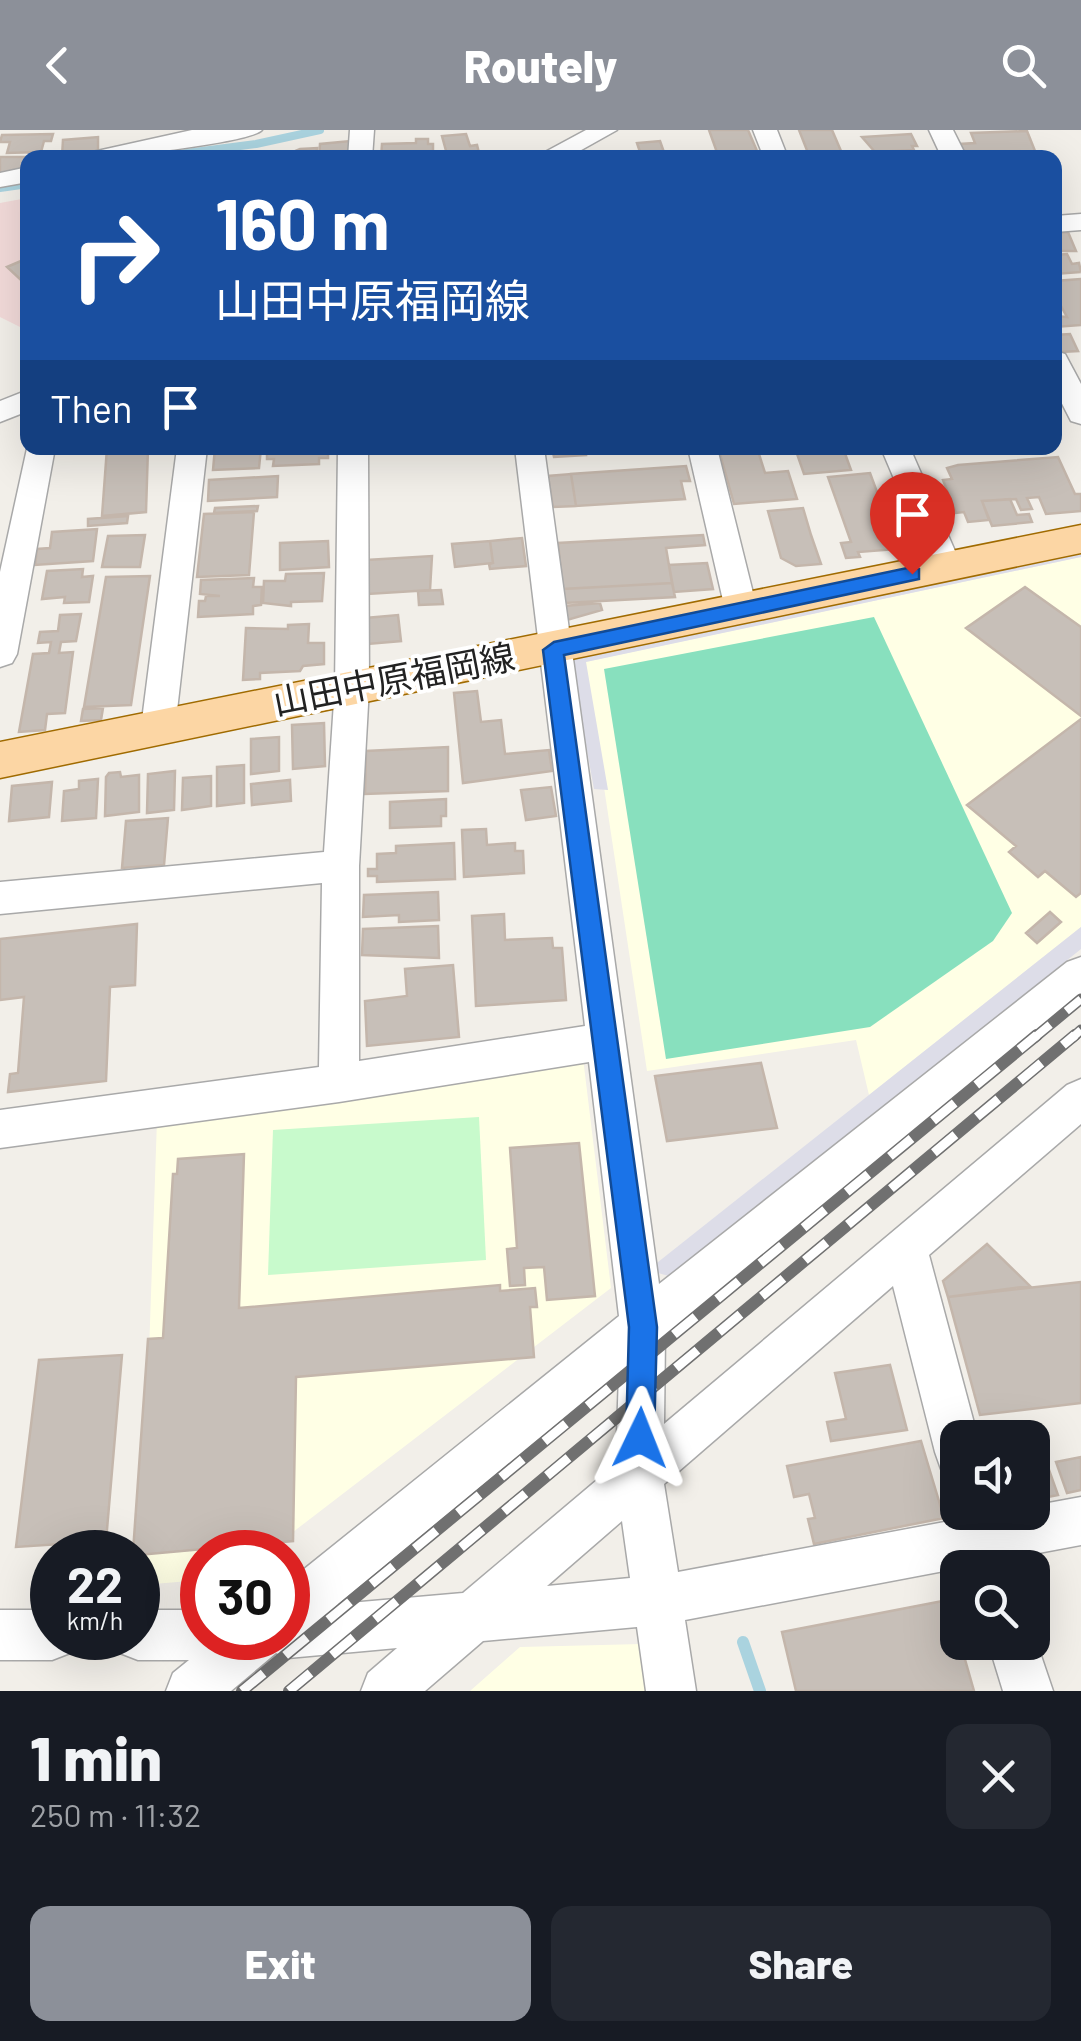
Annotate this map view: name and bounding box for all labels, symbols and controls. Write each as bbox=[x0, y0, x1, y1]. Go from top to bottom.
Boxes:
icon: back bbox=[30, 38, 85, 93]
text: Routely bbox=[464, 38, 617, 92]
icon: search bbox=[996, 38, 1051, 93]
text: 160 m bbox=[215, 180, 390, 264]
icon: right bbox=[50, 190, 180, 320]
text: 山田中原福岡線 bbox=[215, 272, 530, 326]
icon: arrive bbox=[153, 380, 208, 435]
text: Then bbox=[50, 385, 133, 431]
pin bbox=[870, 472, 955, 575]
icon: arrive bbox=[885, 487, 940, 542]
street label: 山田中原福岡線 bbox=[269, 634, 518, 722]
position arrow bbox=[588, 1386, 692, 1490]
map controls bbox=[940, 1420, 1050, 1660]
button: sound bbox=[940, 1420, 1050, 1530]
speed limit sign: 30 bbox=[180, 1530, 310, 1660]
button: search bbox=[940, 1550, 1050, 1660]
text: 22 bbox=[67, 1553, 123, 1613]
text: km/h bbox=[67, 1605, 123, 1635]
text: 1 min bbox=[30, 1721, 162, 1793]
button: close bbox=[946, 1724, 1051, 1829]
text: 250 m · 11:32 bbox=[30, 1795, 201, 1833]
button: Exit bbox=[30, 1906, 531, 2021]
button: Share bbox=[551, 1906, 1051, 2021]

